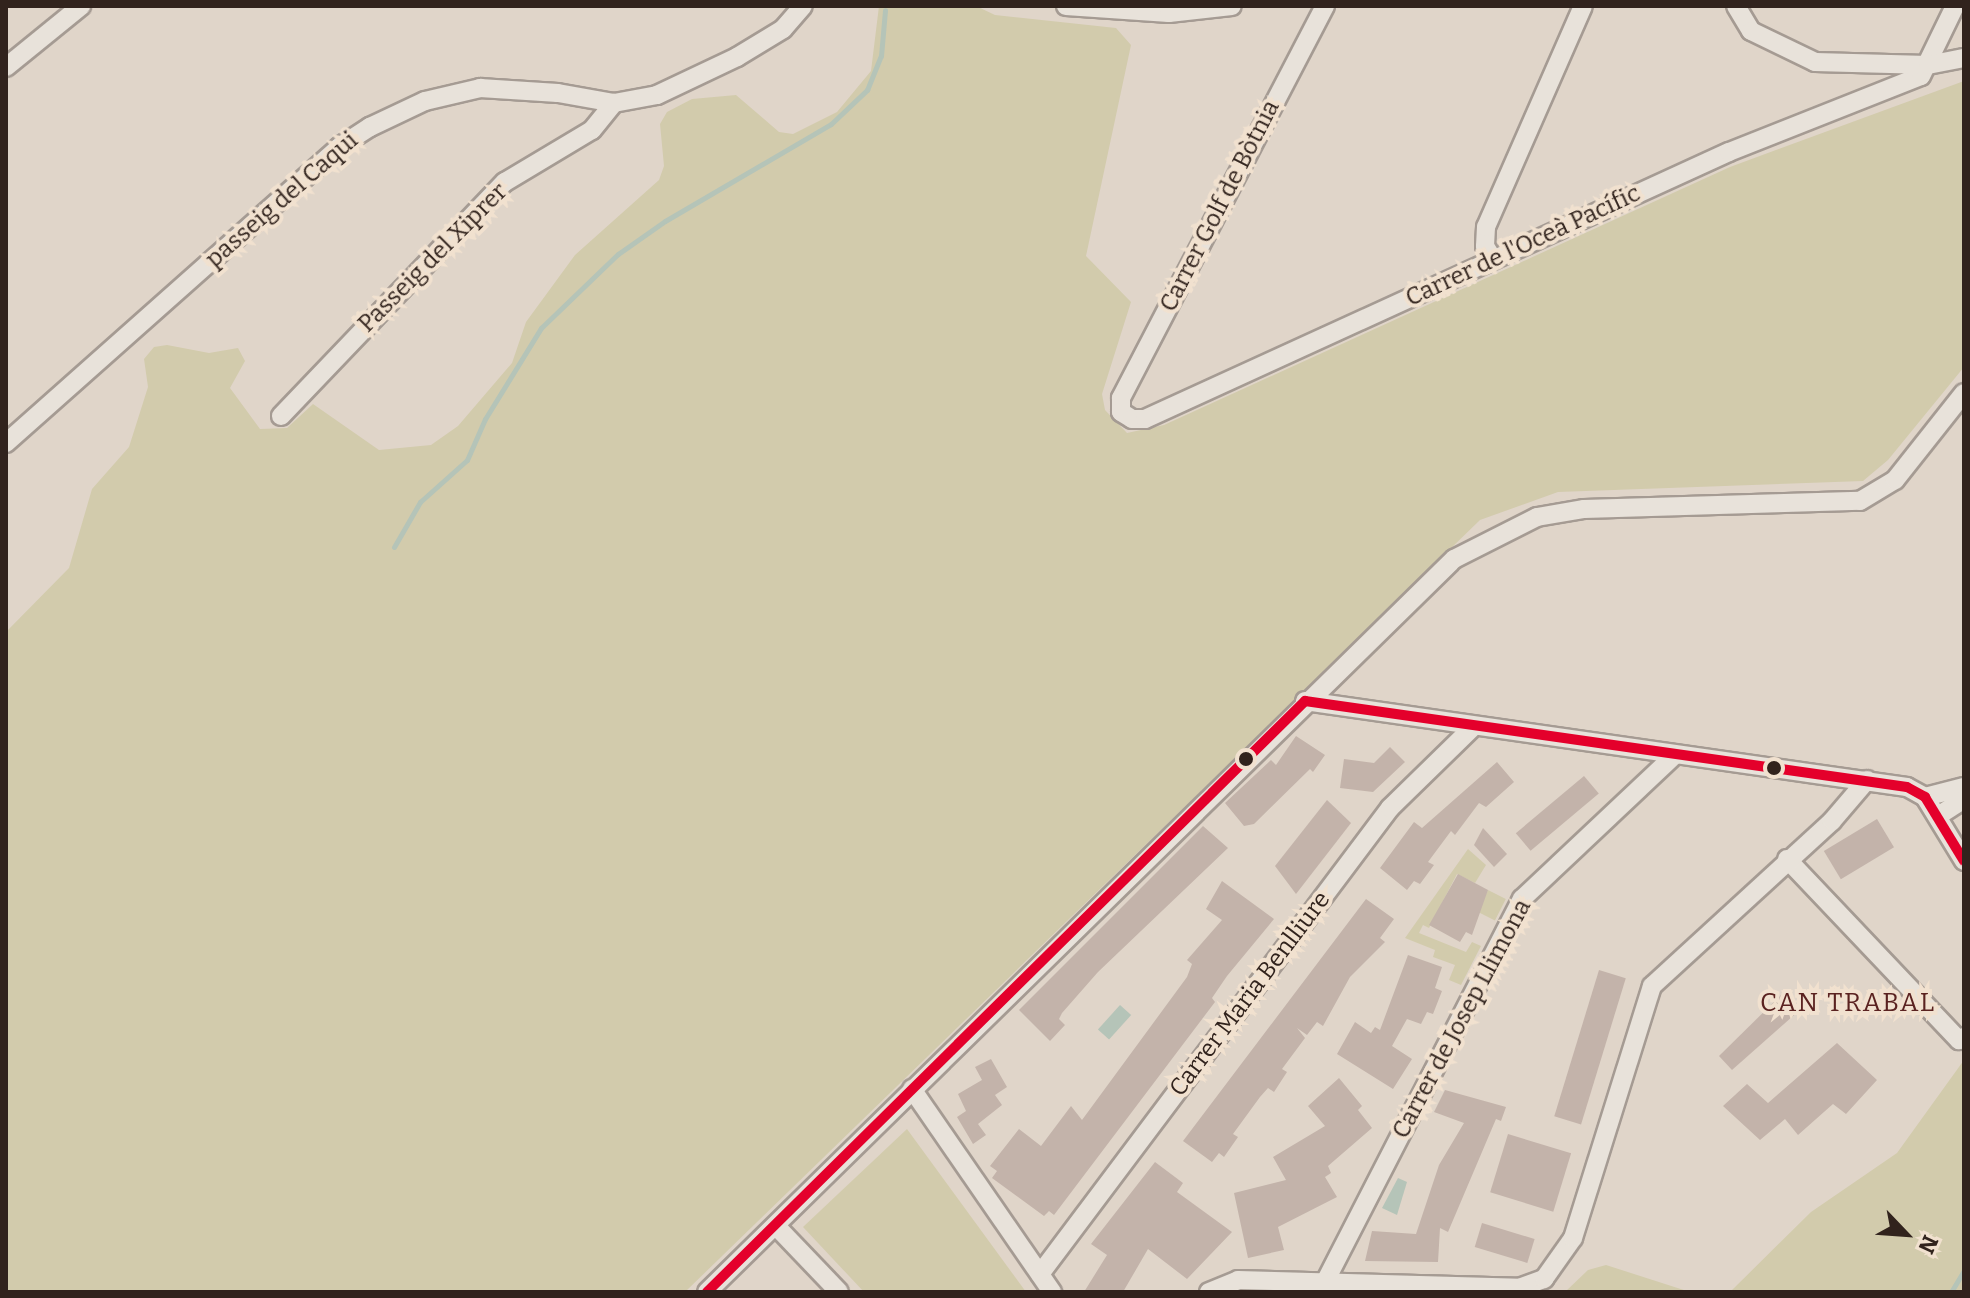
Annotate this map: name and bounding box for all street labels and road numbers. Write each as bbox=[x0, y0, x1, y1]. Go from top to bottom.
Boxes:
street label: Carrer Golf de Bòtnia bbox=[1154, 95, 1286, 317]
street label: passeig del Caqui bbox=[200, 126, 364, 274]
street label: Passeig del Xiprer bbox=[352, 177, 514, 339]
street label: Carrer de l'Oceà Pacífic bbox=[1401, 179, 1645, 313]
street label: Carrer Maria Benlliure bbox=[1164, 886, 1336, 1102]
street label: Carrer de Josep Llimona bbox=[1387, 895, 1537, 1143]

